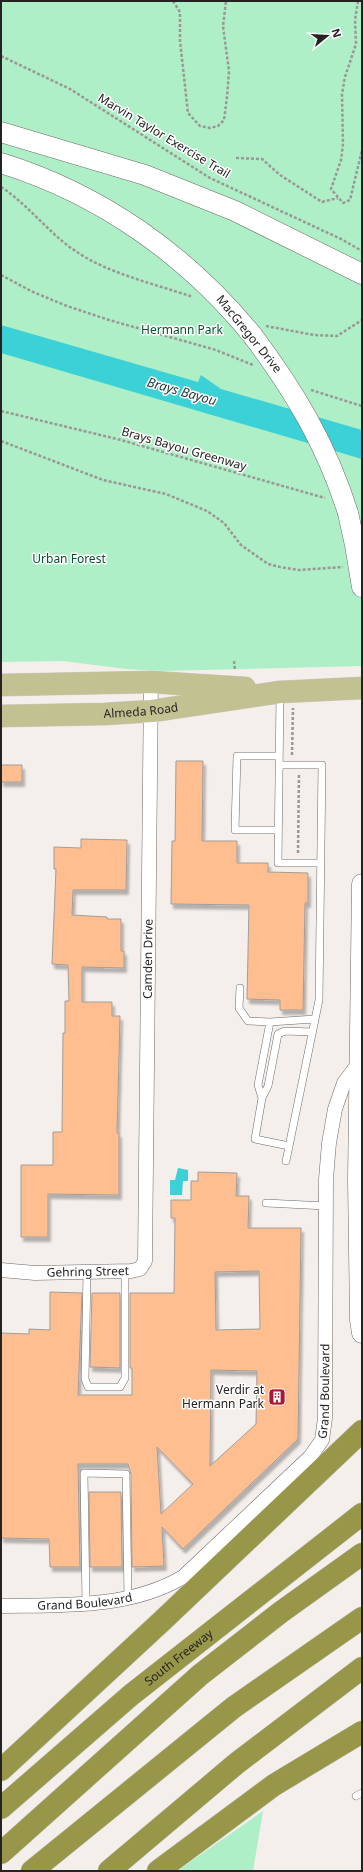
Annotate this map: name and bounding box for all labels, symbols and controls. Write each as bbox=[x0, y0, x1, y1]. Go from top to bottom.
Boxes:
north arrow bbox=[307, 16, 347, 56]
text: N bbox=[328, 26, 346, 39]
street label: Marvin Taylor Exercise Trail bbox=[95, 89, 234, 182]
street label: MacGregor Drive bbox=[213, 291, 286, 377]
park label: Hermann Park bbox=[141, 321, 224, 338]
water label: Brays Bayou bbox=[145, 373, 219, 410]
street label: Brays Bayou Greenway bbox=[120, 423, 250, 475]
park label: Urban Forest bbox=[32, 550, 106, 567]
street label: Almeda Road bbox=[103, 698, 179, 722]
street label: Camden Drive bbox=[139, 919, 157, 999]
street label: Gehring Street bbox=[46, 1262, 130, 1281]
street label: Grand Boulevard bbox=[313, 1344, 333, 1440]
place label: Verdir at Hermann Park bbox=[182, 1381, 265, 1412]
building icon: Verdir at Hermann Park bbox=[267, 1387, 287, 1407]
street label: Grand Boulevard bbox=[37, 1588, 134, 1614]
street label: South Freeway bbox=[141, 1624, 217, 1689]

